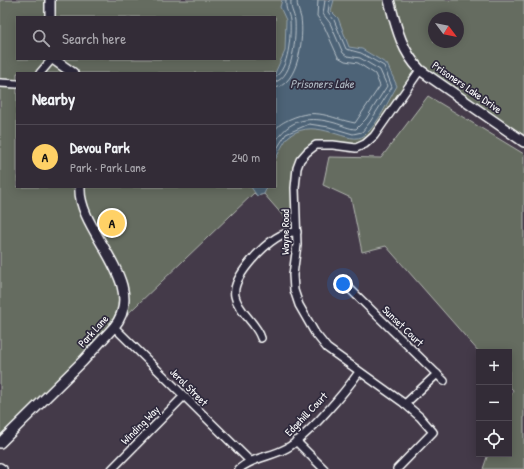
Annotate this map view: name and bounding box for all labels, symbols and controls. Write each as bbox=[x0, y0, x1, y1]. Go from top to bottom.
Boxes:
north arrow bbox=[428, 12, 464, 48]
search box bbox=[16, 16, 276, 60]
icon: search bbox=[30, 27, 52, 49]
text: Search here bbox=[62, 28, 126, 49]
street label: Prisoners Lake Drive bbox=[430, 58, 505, 116]
water label: Prisoners Lake bbox=[290, 75, 355, 92]
text: Nearby bbox=[32, 87, 75, 110]
text: Devou Park bbox=[70, 137, 130, 158]
text: A bbox=[42, 148, 48, 166]
text: 240 m bbox=[231, 148, 260, 166]
text: Park · Park Lane bbox=[70, 158, 146, 176]
pin: A bbox=[99, 208, 125, 238]
street label: Wayne Road bbox=[278, 208, 292, 255]
your location bbox=[333, 274, 353, 294]
street label: Sunset Court bbox=[379, 303, 427, 349]
street label: Park Lane bbox=[75, 311, 112, 350]
map controls bbox=[476, 349, 512, 457]
button: + bbox=[476, 349, 512, 385]
street label: Jerol Street bbox=[167, 365, 211, 409]
button: − bbox=[476, 385, 512, 421]
street label: Edgehill Court bbox=[282, 389, 331, 439]
street label: Winding Way bbox=[118, 402, 163, 447]
button: locate bbox=[476, 421, 512, 457]

